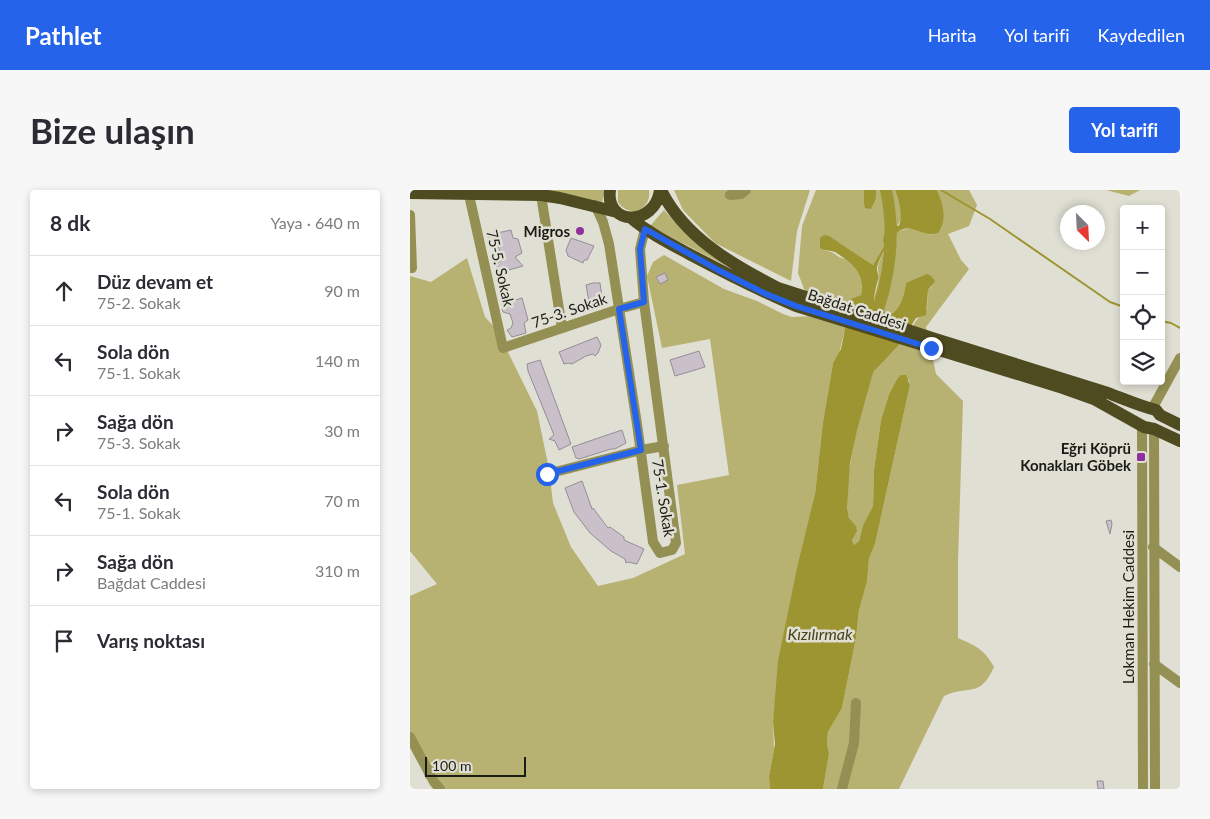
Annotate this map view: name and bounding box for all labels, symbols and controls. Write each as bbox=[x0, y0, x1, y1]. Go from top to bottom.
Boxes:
text: Pathlet bbox=[25, 21, 102, 50]
text: Harita bbox=[928, 24, 976, 46]
text: Yol tarifi bbox=[1004, 24, 1070, 46]
text: Kaydedilen bbox=[1098, 24, 1185, 46]
button: Yol tarifi bbox=[1069, 107, 1180, 153]
text: Bize ulaşın bbox=[30, 109, 195, 151]
north arrow bbox=[1060, 205, 1105, 250]
map controls bbox=[1120, 205, 1165, 385]
button: + bbox=[1120, 205, 1165, 250]
text: 8 dk bbox=[50, 210, 90, 235]
text: Yaya · 640 m bbox=[271, 213, 360, 232]
place label: Migros bbox=[524, 222, 570, 240]
marker: Migros bbox=[574, 225, 586, 237]
street label: 75-5. Sokak bbox=[483, 228, 519, 309]
button: − bbox=[1120, 250, 1165, 295]
text: Düz devam et bbox=[97, 270, 213, 293]
icon: ahead bbox=[50, 277, 78, 305]
text: 90 m bbox=[324, 281, 360, 300]
street label: Bağdat Caddesi bbox=[806, 285, 908, 333]
street label: 75-3. Sokak bbox=[529, 289, 609, 331]
text: 75-2. Sokak bbox=[97, 293, 181, 312]
button: locate bbox=[1120, 295, 1165, 340]
route end bbox=[920, 337, 943, 360]
text: Sola dön bbox=[97, 340, 170, 363]
button: layers bbox=[1120, 340, 1165, 385]
icon: left bbox=[50, 347, 78, 375]
text: 140 m bbox=[315, 351, 360, 370]
text: 75-1. Sokak bbox=[97, 363, 181, 382]
text: Sağa dön bbox=[97, 410, 174, 433]
icon: right bbox=[50, 417, 78, 445]
text: 30 m bbox=[324, 421, 360, 440]
text: 75-3. Sokak bbox=[97, 433, 181, 452]
place label: Eğri Köprü Konakları Göbek bbox=[1020, 439, 1132, 474]
marker: Eğri Köprü Konakları Göbek bbox=[1135, 451, 1147, 463]
street label: 75-1. Sokak bbox=[649, 458, 679, 538]
route start bbox=[536, 463, 559, 486]
text: Sola dön bbox=[97, 480, 170, 503]
icon: left bbox=[50, 487, 78, 515]
text: 70 m bbox=[324, 491, 360, 510]
text: 75-1. Sokak bbox=[97, 503, 181, 522]
street label: Lokman Hekim Caddesi bbox=[1119, 530, 1137, 684]
text: Sağa dön bbox=[97, 550, 174, 573]
icon: right bbox=[50, 557, 78, 585]
text: 310 m bbox=[315, 561, 360, 580]
text: Bağdat Caddesi bbox=[97, 573, 206, 592]
water label: Kızılırmak bbox=[787, 624, 853, 643]
icon: arrive bbox=[50, 627, 78, 655]
text: Varış noktası bbox=[97, 629, 205, 652]
scale bar bbox=[425, 754, 526, 777]
text: 100 m bbox=[432, 757, 471, 774]

